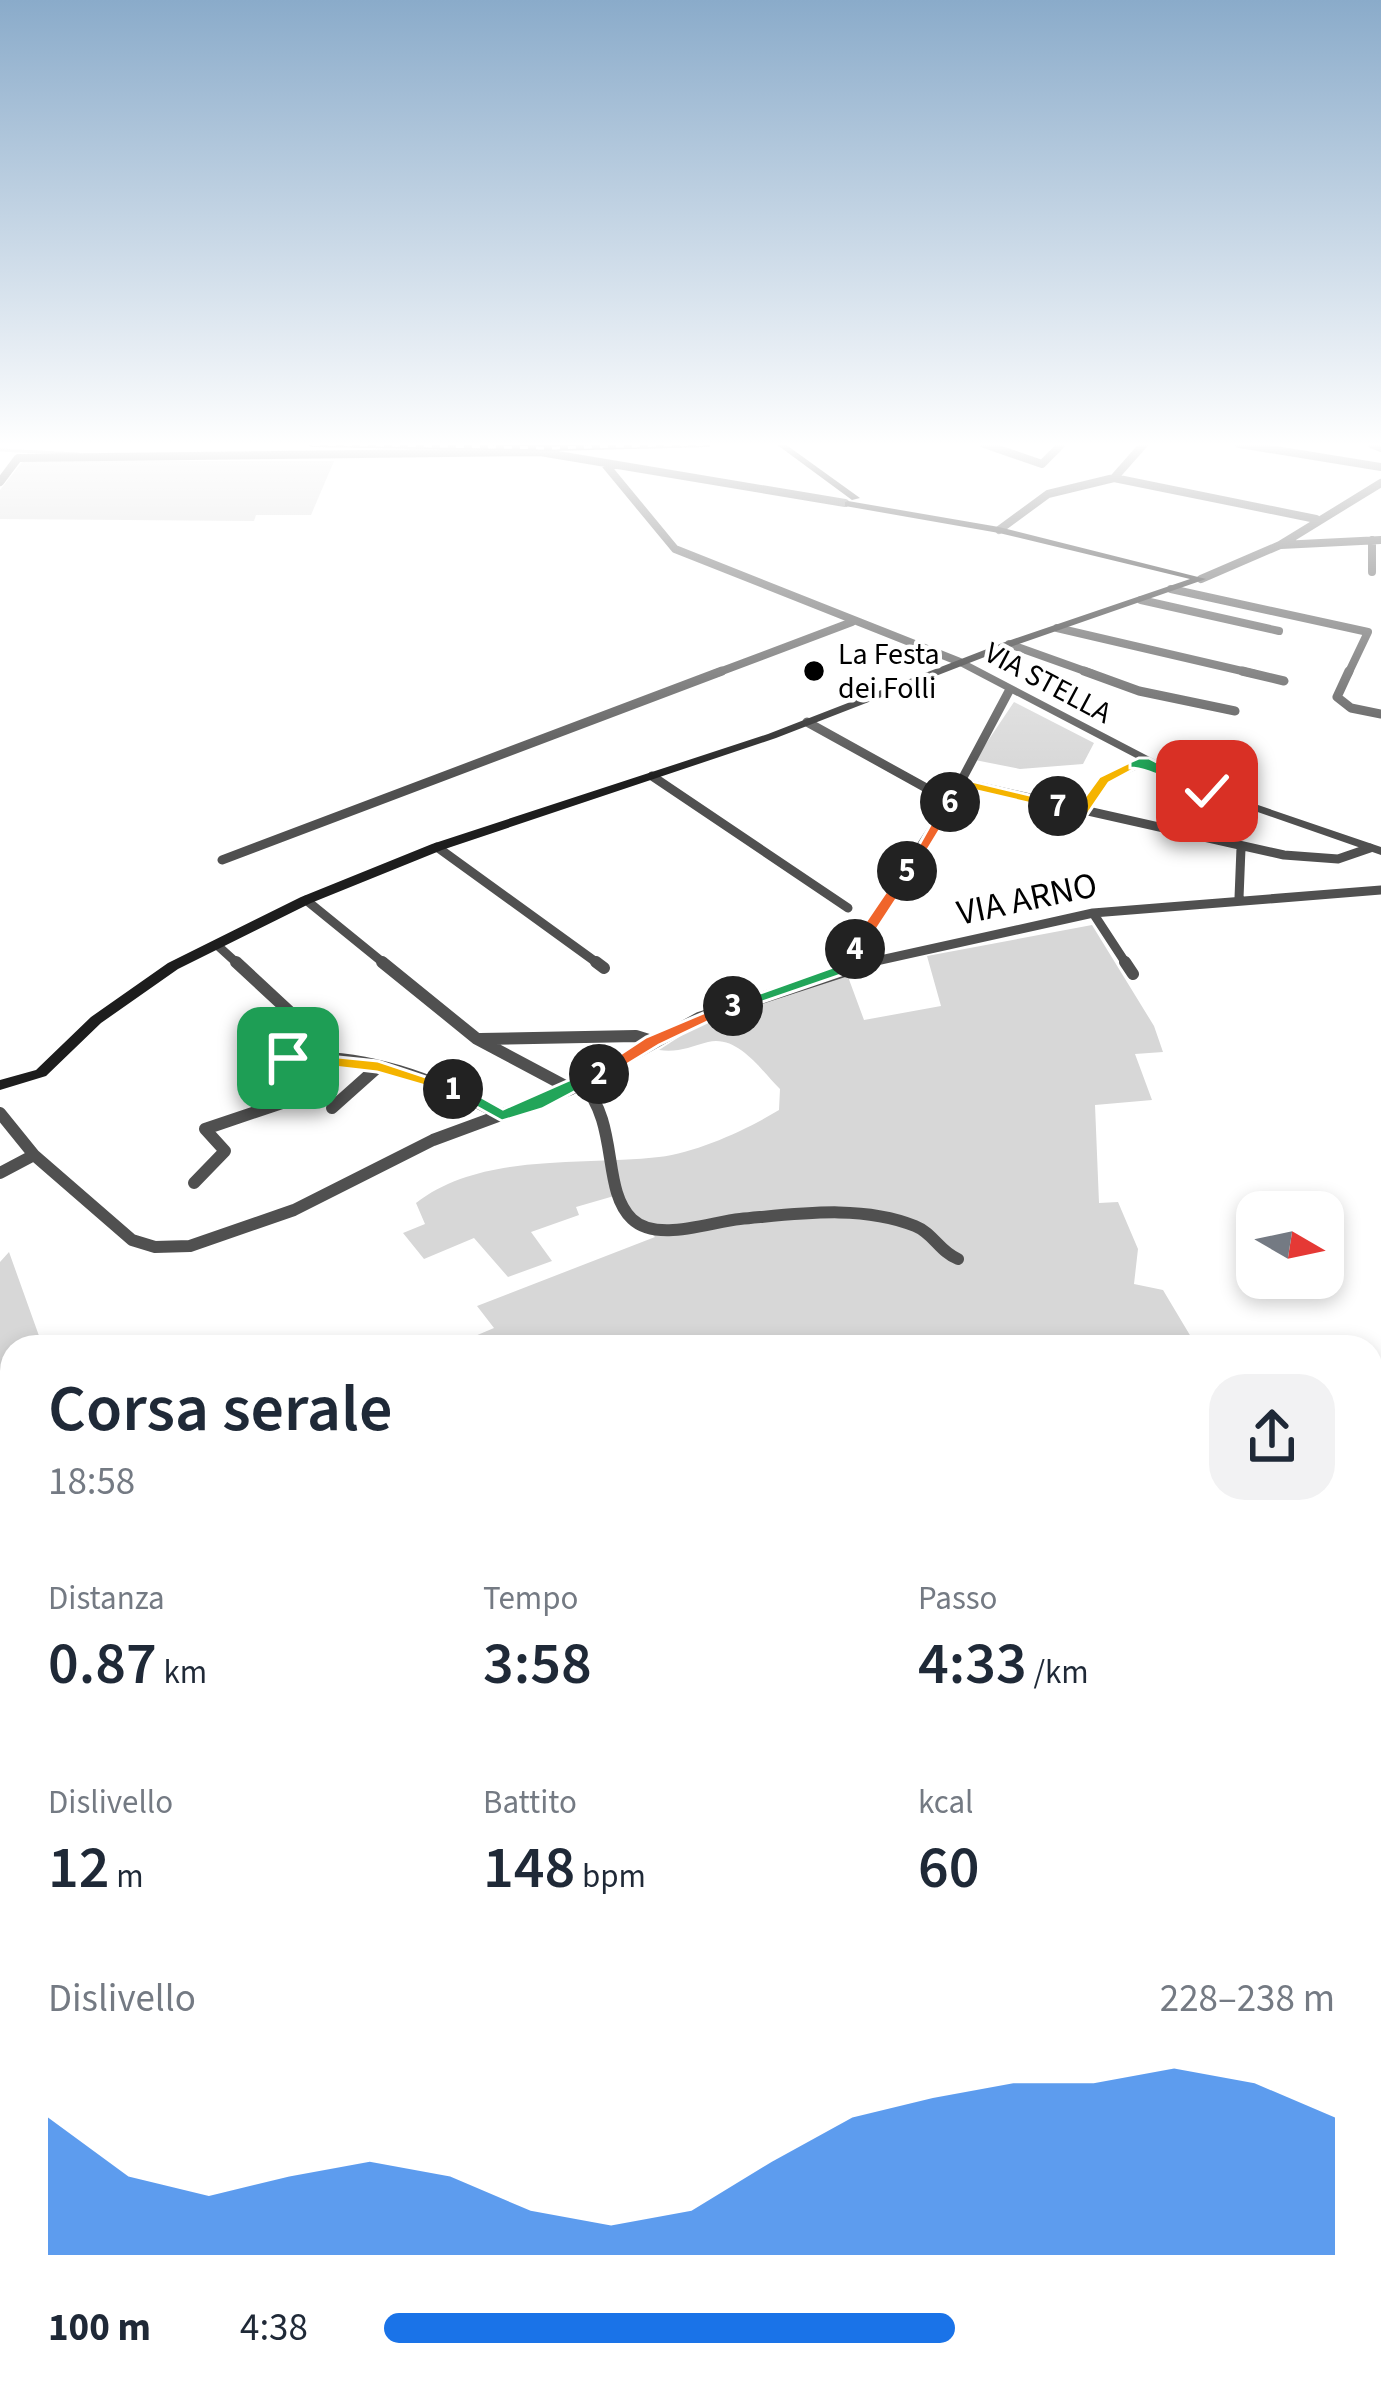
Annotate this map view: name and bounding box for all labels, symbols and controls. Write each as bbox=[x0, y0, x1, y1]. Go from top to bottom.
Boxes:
street label: VIA STELLA bbox=[977, 632, 1120, 735]
place label: La Festa dei Folli bbox=[838, 633, 940, 710]
marker: La Festa dei Folli bbox=[801, 658, 827, 684]
pin bbox=[1156, 740, 1258, 842]
icon: check bbox=[1174, 758, 1240, 824]
pin: 6 bbox=[920, 772, 980, 832]
pin: 7 bbox=[1028, 776, 1088, 836]
text: 6 bbox=[941, 778, 959, 825]
text: 7 bbox=[1049, 782, 1067, 829]
pin: 5 bbox=[877, 841, 937, 901]
text: 5 bbox=[898, 847, 916, 894]
street label: VIA ARNO bbox=[952, 859, 1102, 939]
pin: 4 bbox=[825, 919, 885, 979]
text: 4 bbox=[846, 925, 864, 972]
pin: 3 bbox=[703, 976, 763, 1036]
text: 3 bbox=[724, 982, 742, 1029]
pin bbox=[237, 1007, 339, 1109]
icon: arrive bbox=[255, 1025, 321, 1091]
pin: 2 bbox=[569, 1044, 629, 1104]
text: 2 bbox=[590, 1050, 608, 1097]
pin: 1 bbox=[423, 1059, 483, 1119]
text: 1 bbox=[444, 1065, 462, 1112]
north arrow bbox=[1236, 1191, 1344, 1299]
map controls bbox=[1236, 1191, 1344, 1299]
text: Corsa serale bbox=[48, 1362, 392, 1456]
button: share bbox=[1209, 1374, 1335, 1500]
text: 18:58 bbox=[48, 1454, 135, 1510]
text: Distanza bbox=[48, 1575, 165, 1622]
text: Tempo bbox=[483, 1575, 578, 1622]
text: Passo bbox=[918, 1575, 997, 1622]
text: 0.87 bbox=[48, 1622, 157, 1707]
text: 3:58 bbox=[483, 1622, 592, 1707]
text: 4:33 bbox=[918, 1622, 1027, 1707]
text: km bbox=[157, 1649, 207, 1696]
text: /km bbox=[1027, 1649, 1089, 1696]
text: Dislivello bbox=[48, 1779, 173, 1826]
text: Battito bbox=[483, 1779, 577, 1826]
text: kcal bbox=[918, 1779, 974, 1826]
text: 12 bbox=[48, 1826, 110, 1911]
text: 148 bbox=[483, 1826, 575, 1911]
text: 60 bbox=[918, 1826, 980, 1911]
text: m bbox=[110, 1853, 144, 1900]
text: bpm bbox=[575, 1853, 646, 1900]
text: Dislivello bbox=[48, 1971, 196, 2027]
text: 228–238 m bbox=[1160, 1971, 1335, 2027]
text: 100 m bbox=[48, 2300, 151, 2356]
text: 4:38 bbox=[240, 2300, 308, 2356]

